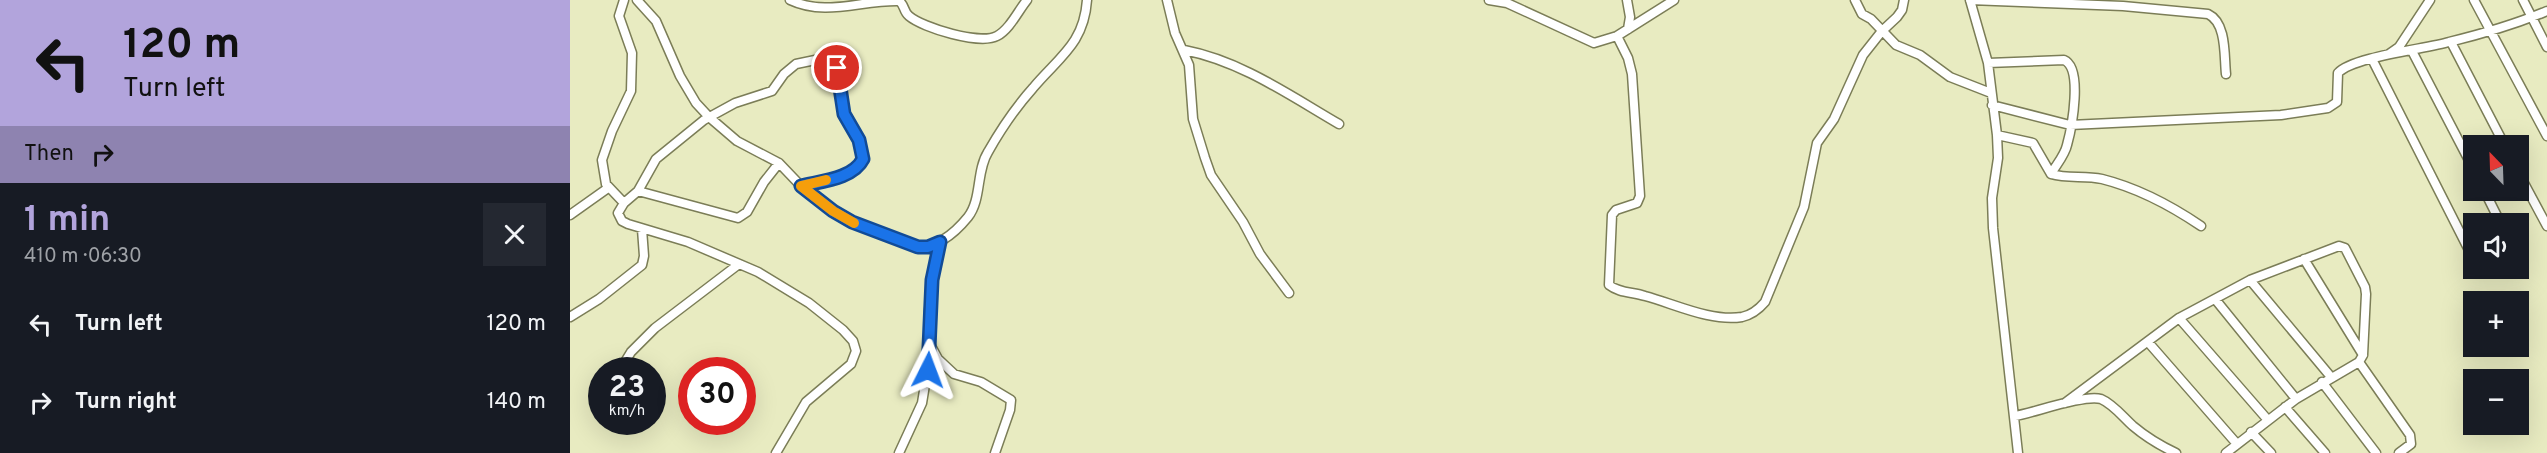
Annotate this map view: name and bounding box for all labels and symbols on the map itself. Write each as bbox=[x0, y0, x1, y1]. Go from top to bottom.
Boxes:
pin bbox=[811, 42, 862, 93]
north arrow bbox=[2463, 135, 2529, 201]
position arrow bbox=[896, 338, 960, 402]
speed limit sign: 30 bbox=[678, 357, 756, 435]

